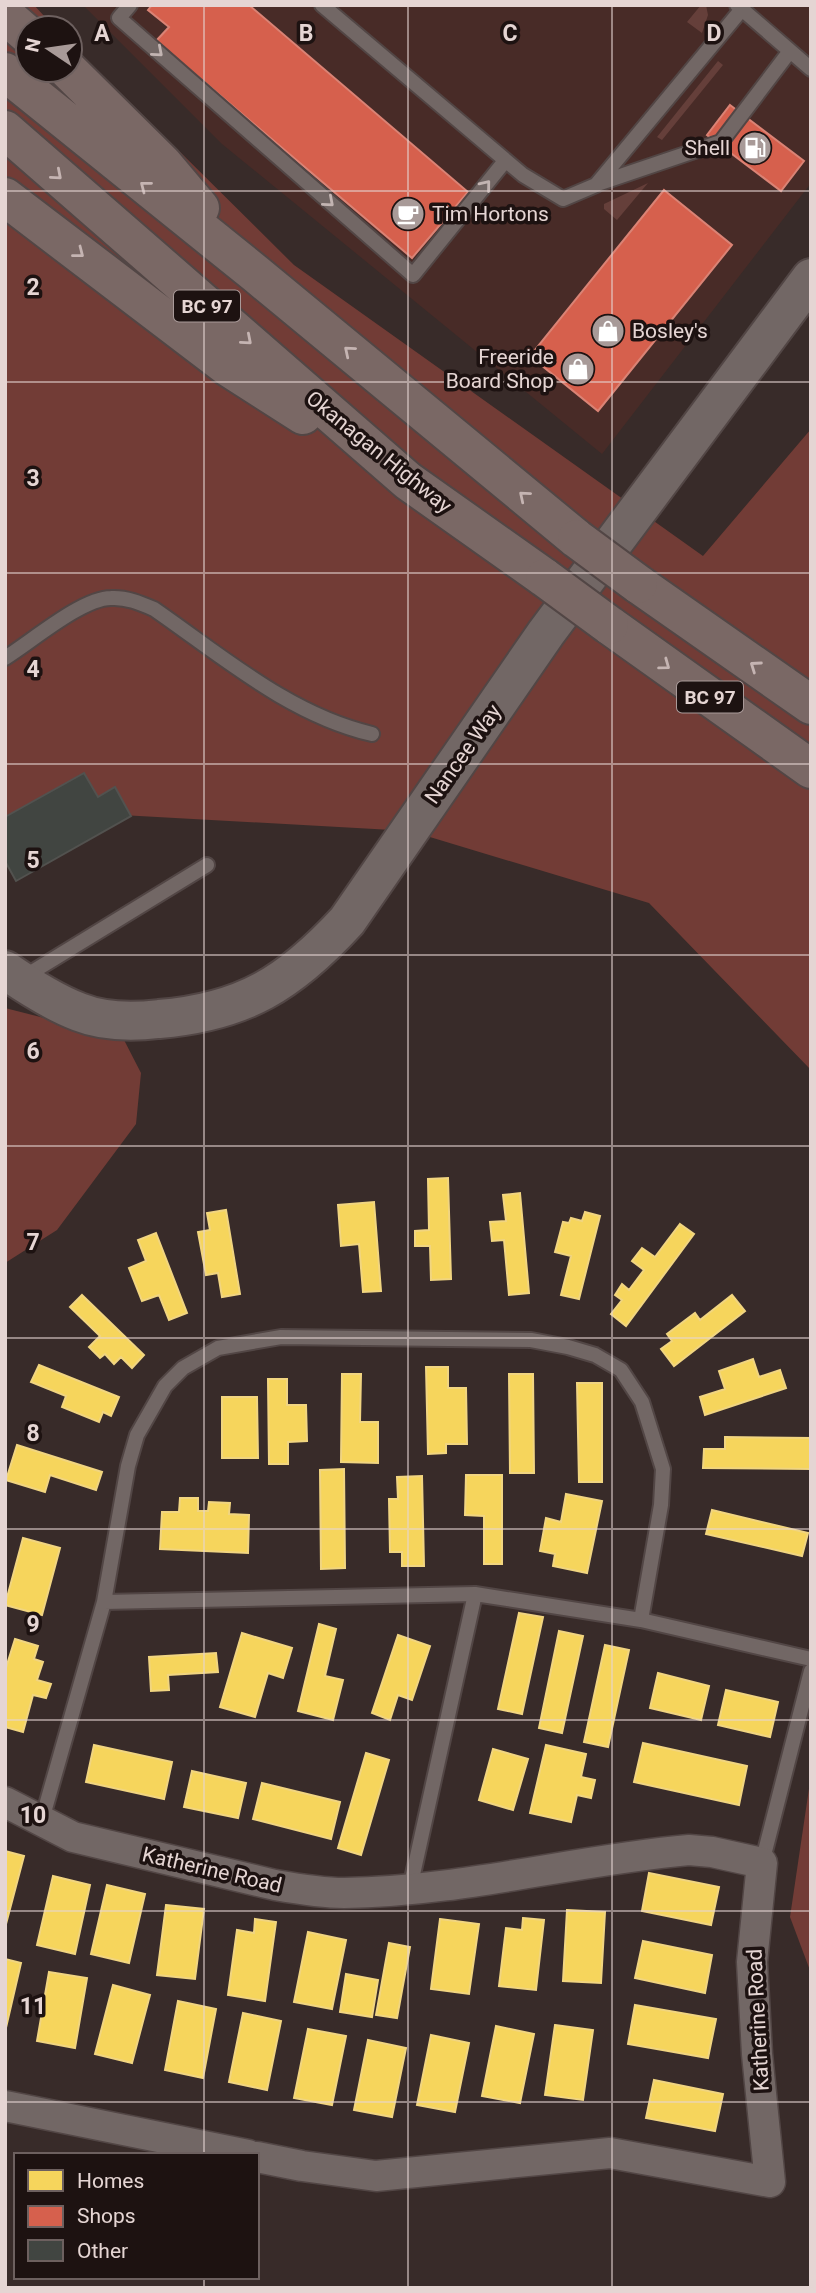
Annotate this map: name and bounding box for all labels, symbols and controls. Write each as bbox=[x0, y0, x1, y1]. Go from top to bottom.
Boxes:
north arrow bbox=[14, 14, 84, 84]
text: A bbox=[94, 20, 110, 47]
text: B bbox=[299, 20, 313, 47]
text: C bbox=[502, 20, 518, 47]
text: D bbox=[707, 20, 721, 47]
text: N bbox=[20, 36, 46, 54]
one-way arrow bbox=[150, 44, 163, 56]
fuel station icon: Shell bbox=[736, 129, 774, 167]
place label: Shell bbox=[685, 136, 730, 160]
one-way arrow bbox=[48, 167, 61, 179]
one-way arrow bbox=[478, 180, 491, 192]
one-way arrow bbox=[140, 181, 153, 194]
one-way arrow bbox=[321, 193, 334, 206]
cafe icon: Tim Hortons bbox=[389, 195, 427, 233]
place label: Tim Hortons bbox=[432, 202, 549, 226]
one-way arrow bbox=[72, 244, 84, 257]
text: 2 bbox=[26, 274, 40, 301]
road number: BC 97 bbox=[174, 290, 240, 322]
shop icon: Bosley's bbox=[589, 312, 627, 350]
place label: Bosley's bbox=[632, 319, 708, 343]
one-way arrow bbox=[238, 332, 251, 344]
place label: Freeride Board Shop bbox=[446, 345, 554, 393]
one-way arrow bbox=[344, 347, 357, 359]
shop icon: Freeride Board Shop bbox=[559, 350, 597, 388]
street label: Okanagan Highway bbox=[302, 386, 457, 518]
text: 3 bbox=[26, 465, 40, 492]
one-way arrow bbox=[520, 492, 533, 504]
text: 4 bbox=[26, 656, 40, 683]
one-way arrow bbox=[657, 656, 670, 669]
one-way arrow bbox=[750, 662, 763, 674]
road number: BC 97 bbox=[677, 682, 743, 712]
street label: Nancee Way bbox=[420, 700, 506, 808]
text: 5 bbox=[26, 847, 40, 874]
text: 6 bbox=[26, 1038, 40, 1065]
text: 7 bbox=[26, 1229, 40, 1256]
text: 8 bbox=[26, 1420, 40, 1447]
text: 9 bbox=[26, 1611, 40, 1638]
text: 10 bbox=[20, 1802, 46, 1829]
street label: Katherine Road bbox=[140, 1842, 284, 1898]
street label: Katherine Road bbox=[742, 1948, 774, 2092]
text: 11 bbox=[20, 1993, 46, 2020]
legend bbox=[14, 2153, 259, 2279]
text: Homes bbox=[77, 2169, 144, 2193]
text: Shops bbox=[77, 2204, 136, 2228]
text: Other bbox=[77, 2239, 128, 2263]

